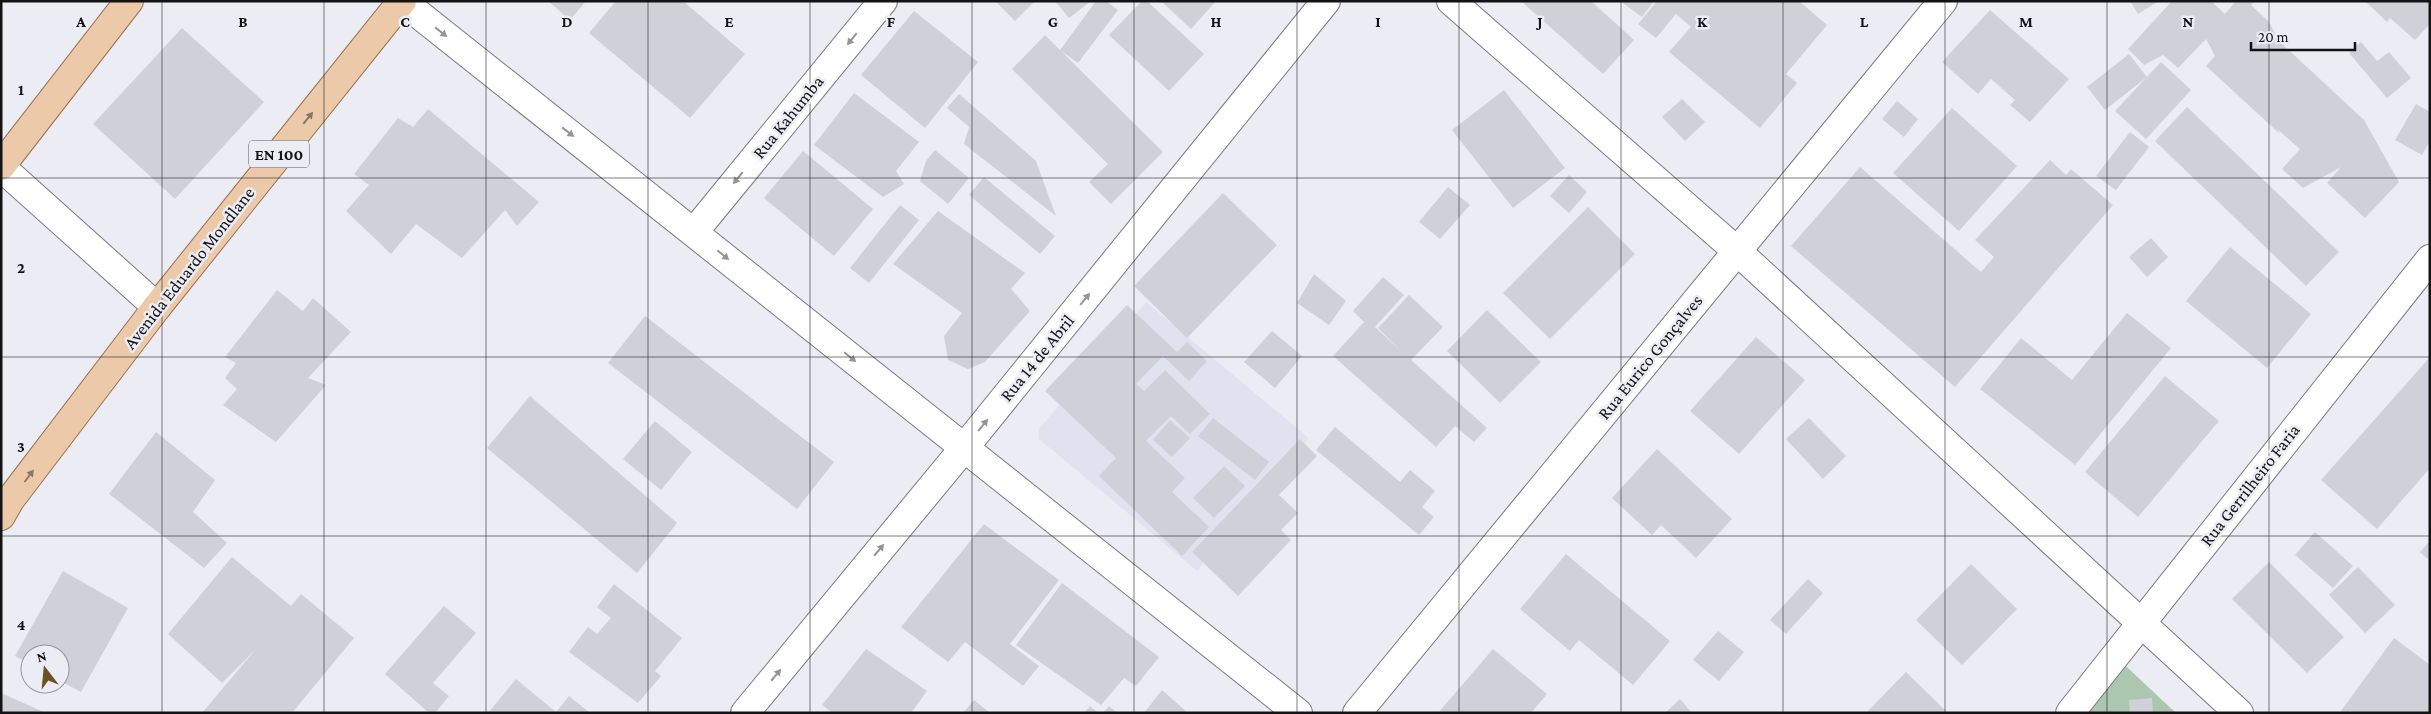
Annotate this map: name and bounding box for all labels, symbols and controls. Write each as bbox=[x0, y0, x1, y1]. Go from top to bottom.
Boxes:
text: A bbox=[75, 13, 86, 30]
text: B bbox=[238, 13, 248, 30]
text: C bbox=[400, 13, 410, 30]
text: D bbox=[561, 13, 573, 30]
text: E bbox=[724, 13, 734, 30]
text: F bbox=[887, 13, 896, 30]
text: G bbox=[1048, 13, 1058, 30]
text: H bbox=[1211, 13, 1222, 30]
text: I bbox=[1375, 13, 1381, 30]
text: J bbox=[1535, 13, 1543, 30]
text: K bbox=[1697, 13, 1708, 30]
text: L bbox=[1860, 13, 1869, 30]
text: M bbox=[2019, 13, 2033, 30]
text: N bbox=[2183, 13, 2194, 30]
scale bar bbox=[2251, 20, 2355, 52]
one-way arrow bbox=[434, 26, 447, 37]
text: 20 m bbox=[2258, 29, 2289, 45]
one-way arrow bbox=[847, 32, 858, 45]
street label: Rua Kahumba bbox=[749, 72, 827, 162]
text: 1 bbox=[18, 81, 24, 98]
one-way arrow bbox=[302, 112, 313, 125]
one-way arrow bbox=[561, 127, 574, 138]
road number: EN 100 bbox=[249, 140, 309, 168]
one-way arrow bbox=[733, 172, 744, 184]
street label: Avenida Eduardo Mondlane bbox=[120, 183, 259, 353]
one-way arrow bbox=[716, 250, 729, 261]
text: 2 bbox=[17, 259, 25, 276]
street label: Rua Eurico Gonçalves bbox=[1594, 291, 1706, 423]
one-way arrow bbox=[1080, 292, 1091, 305]
street label: Rua 14 de Abril bbox=[996, 310, 1078, 405]
one-way arrow bbox=[843, 351, 856, 362]
one-way arrow bbox=[977, 419, 988, 432]
street label: Rua Gerrilheiro Faria bbox=[2196, 420, 2304, 550]
text: 3 bbox=[17, 438, 25, 455]
one-way arrow bbox=[23, 470, 34, 483]
one-way arrow bbox=[874, 544, 885, 557]
text: 4 bbox=[17, 616, 26, 633]
north arrow bbox=[20, 644, 70, 694]
text: N bbox=[35, 647, 49, 666]
one-way arrow bbox=[770, 669, 781, 682]

